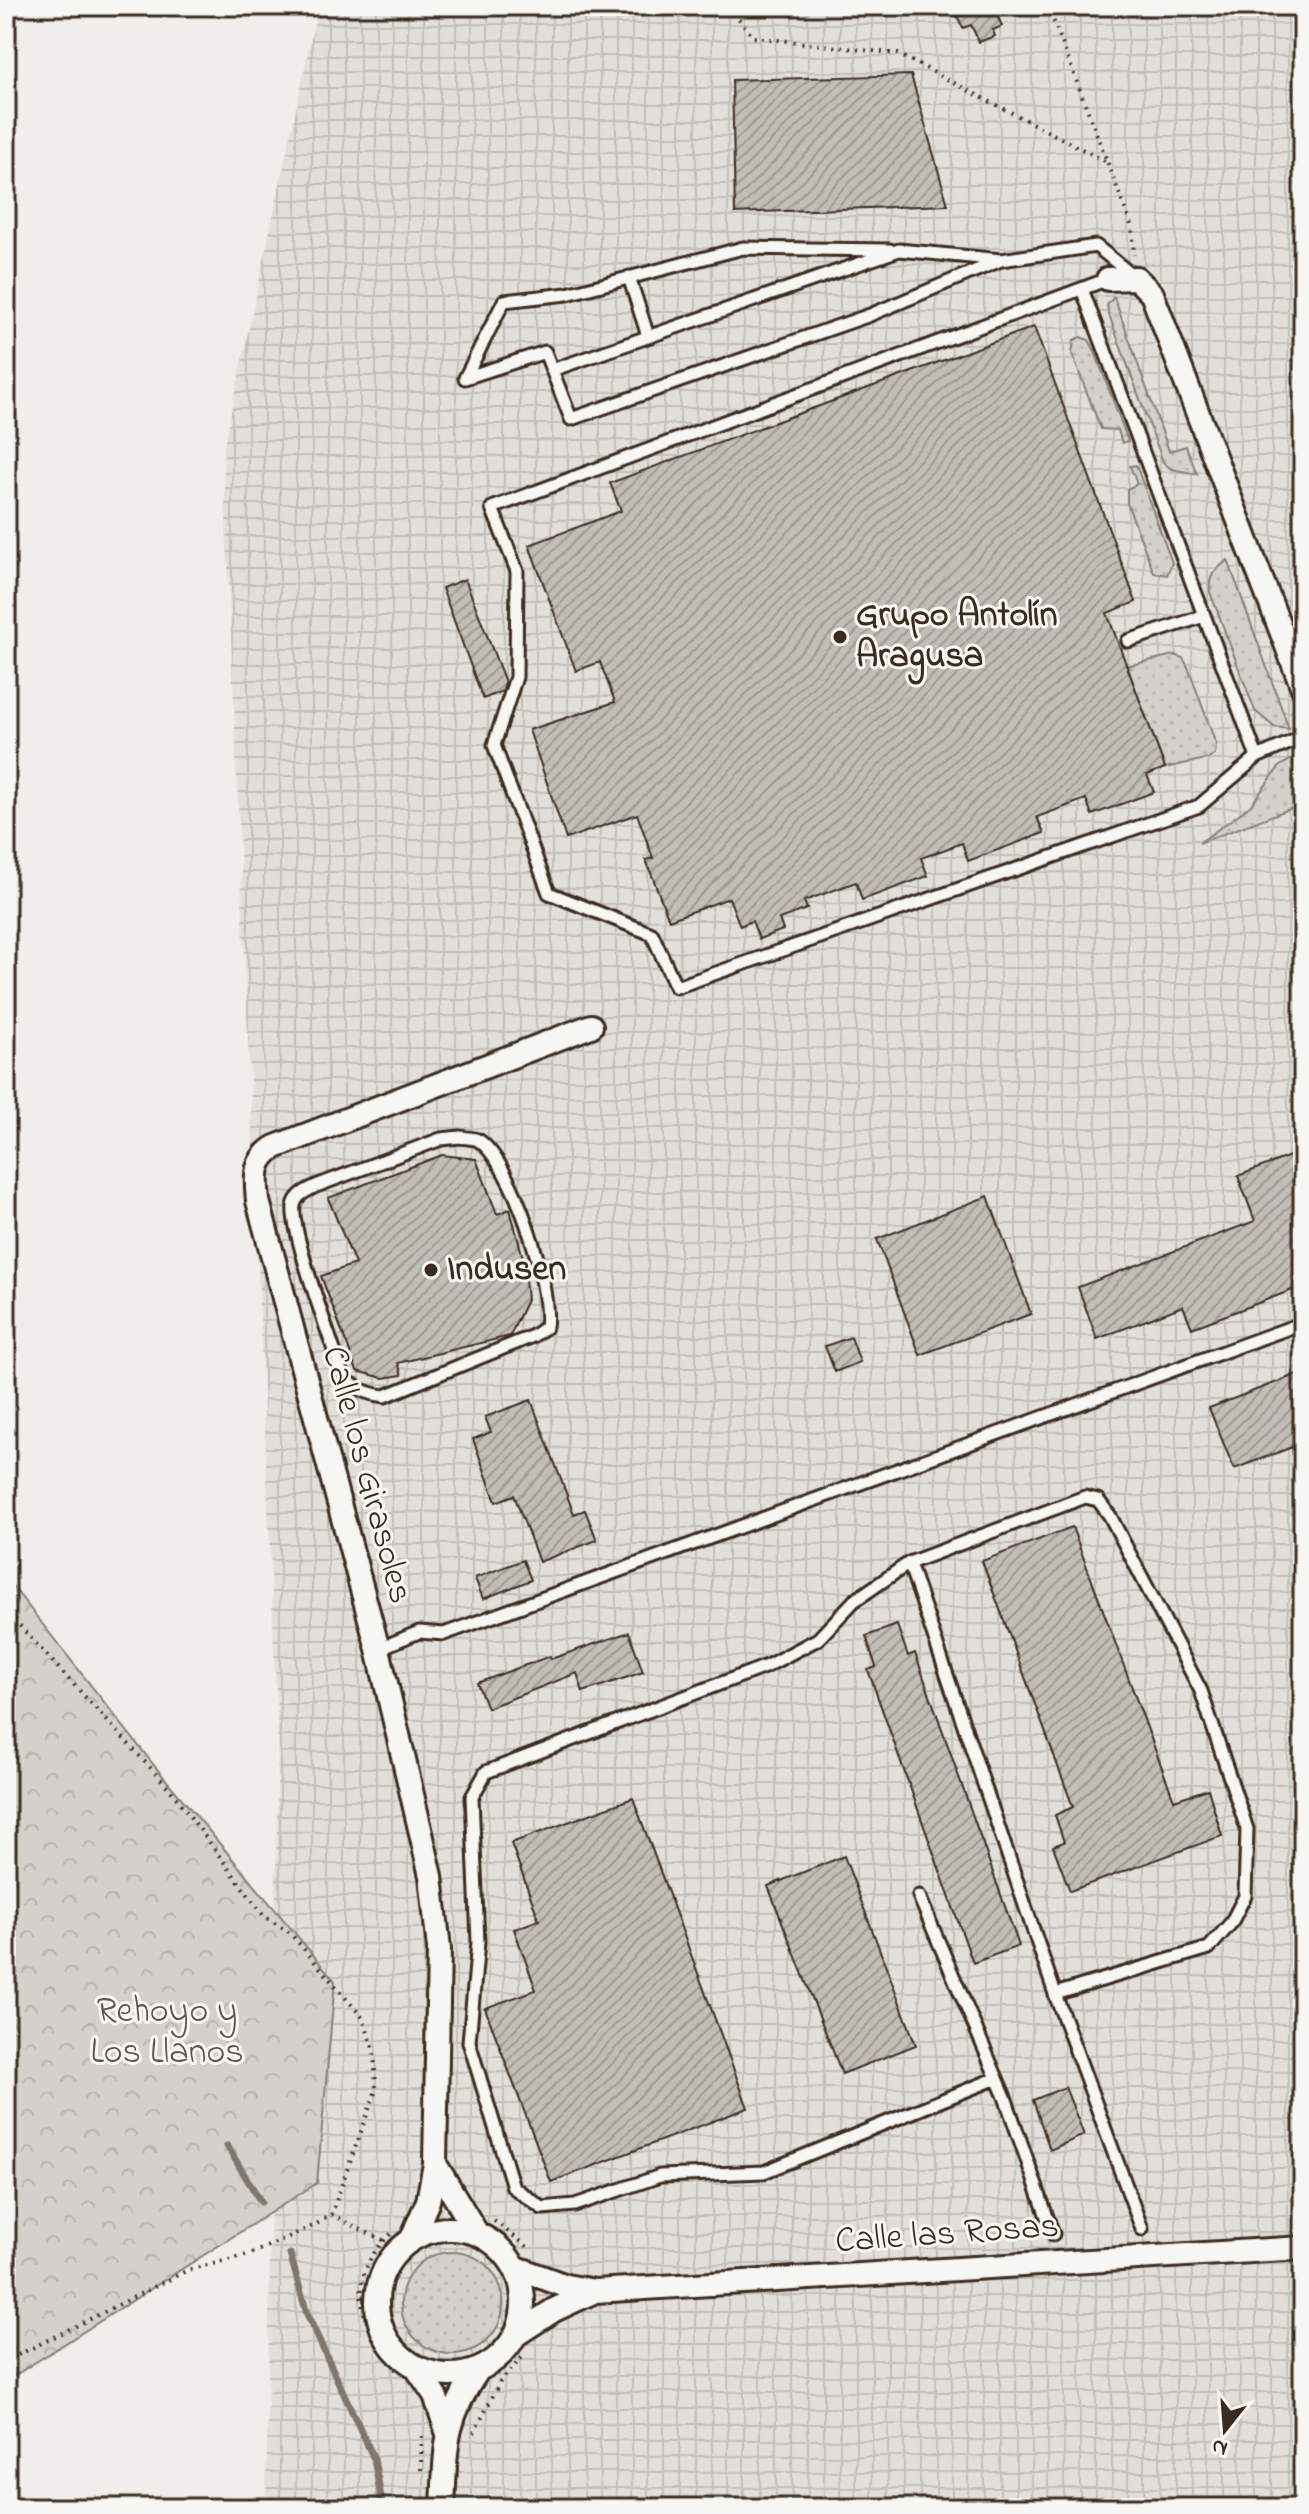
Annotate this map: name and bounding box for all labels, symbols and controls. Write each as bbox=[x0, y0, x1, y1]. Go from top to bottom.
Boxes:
place label: Grupo Antolín Aragusa bbox=[856, 590, 1057, 685]
marker: Grupo Antolín Aragusa bbox=[831, 628, 849, 646]
place label: Indusen bbox=[447, 1244, 566, 1297]
marker: Indusen bbox=[422, 1261, 440, 1279]
street label: Calle los Girasoles bbox=[306, 1340, 426, 1610]
park label: Rehoyo y Los Llanos bbox=[91, 1986, 243, 2080]
street label: Calle las Rosas bbox=[833, 2201, 1061, 2269]
north arrow bbox=[1185, 2390, 1265, 2470]
text: N bbox=[1208, 2429, 1232, 2464]

